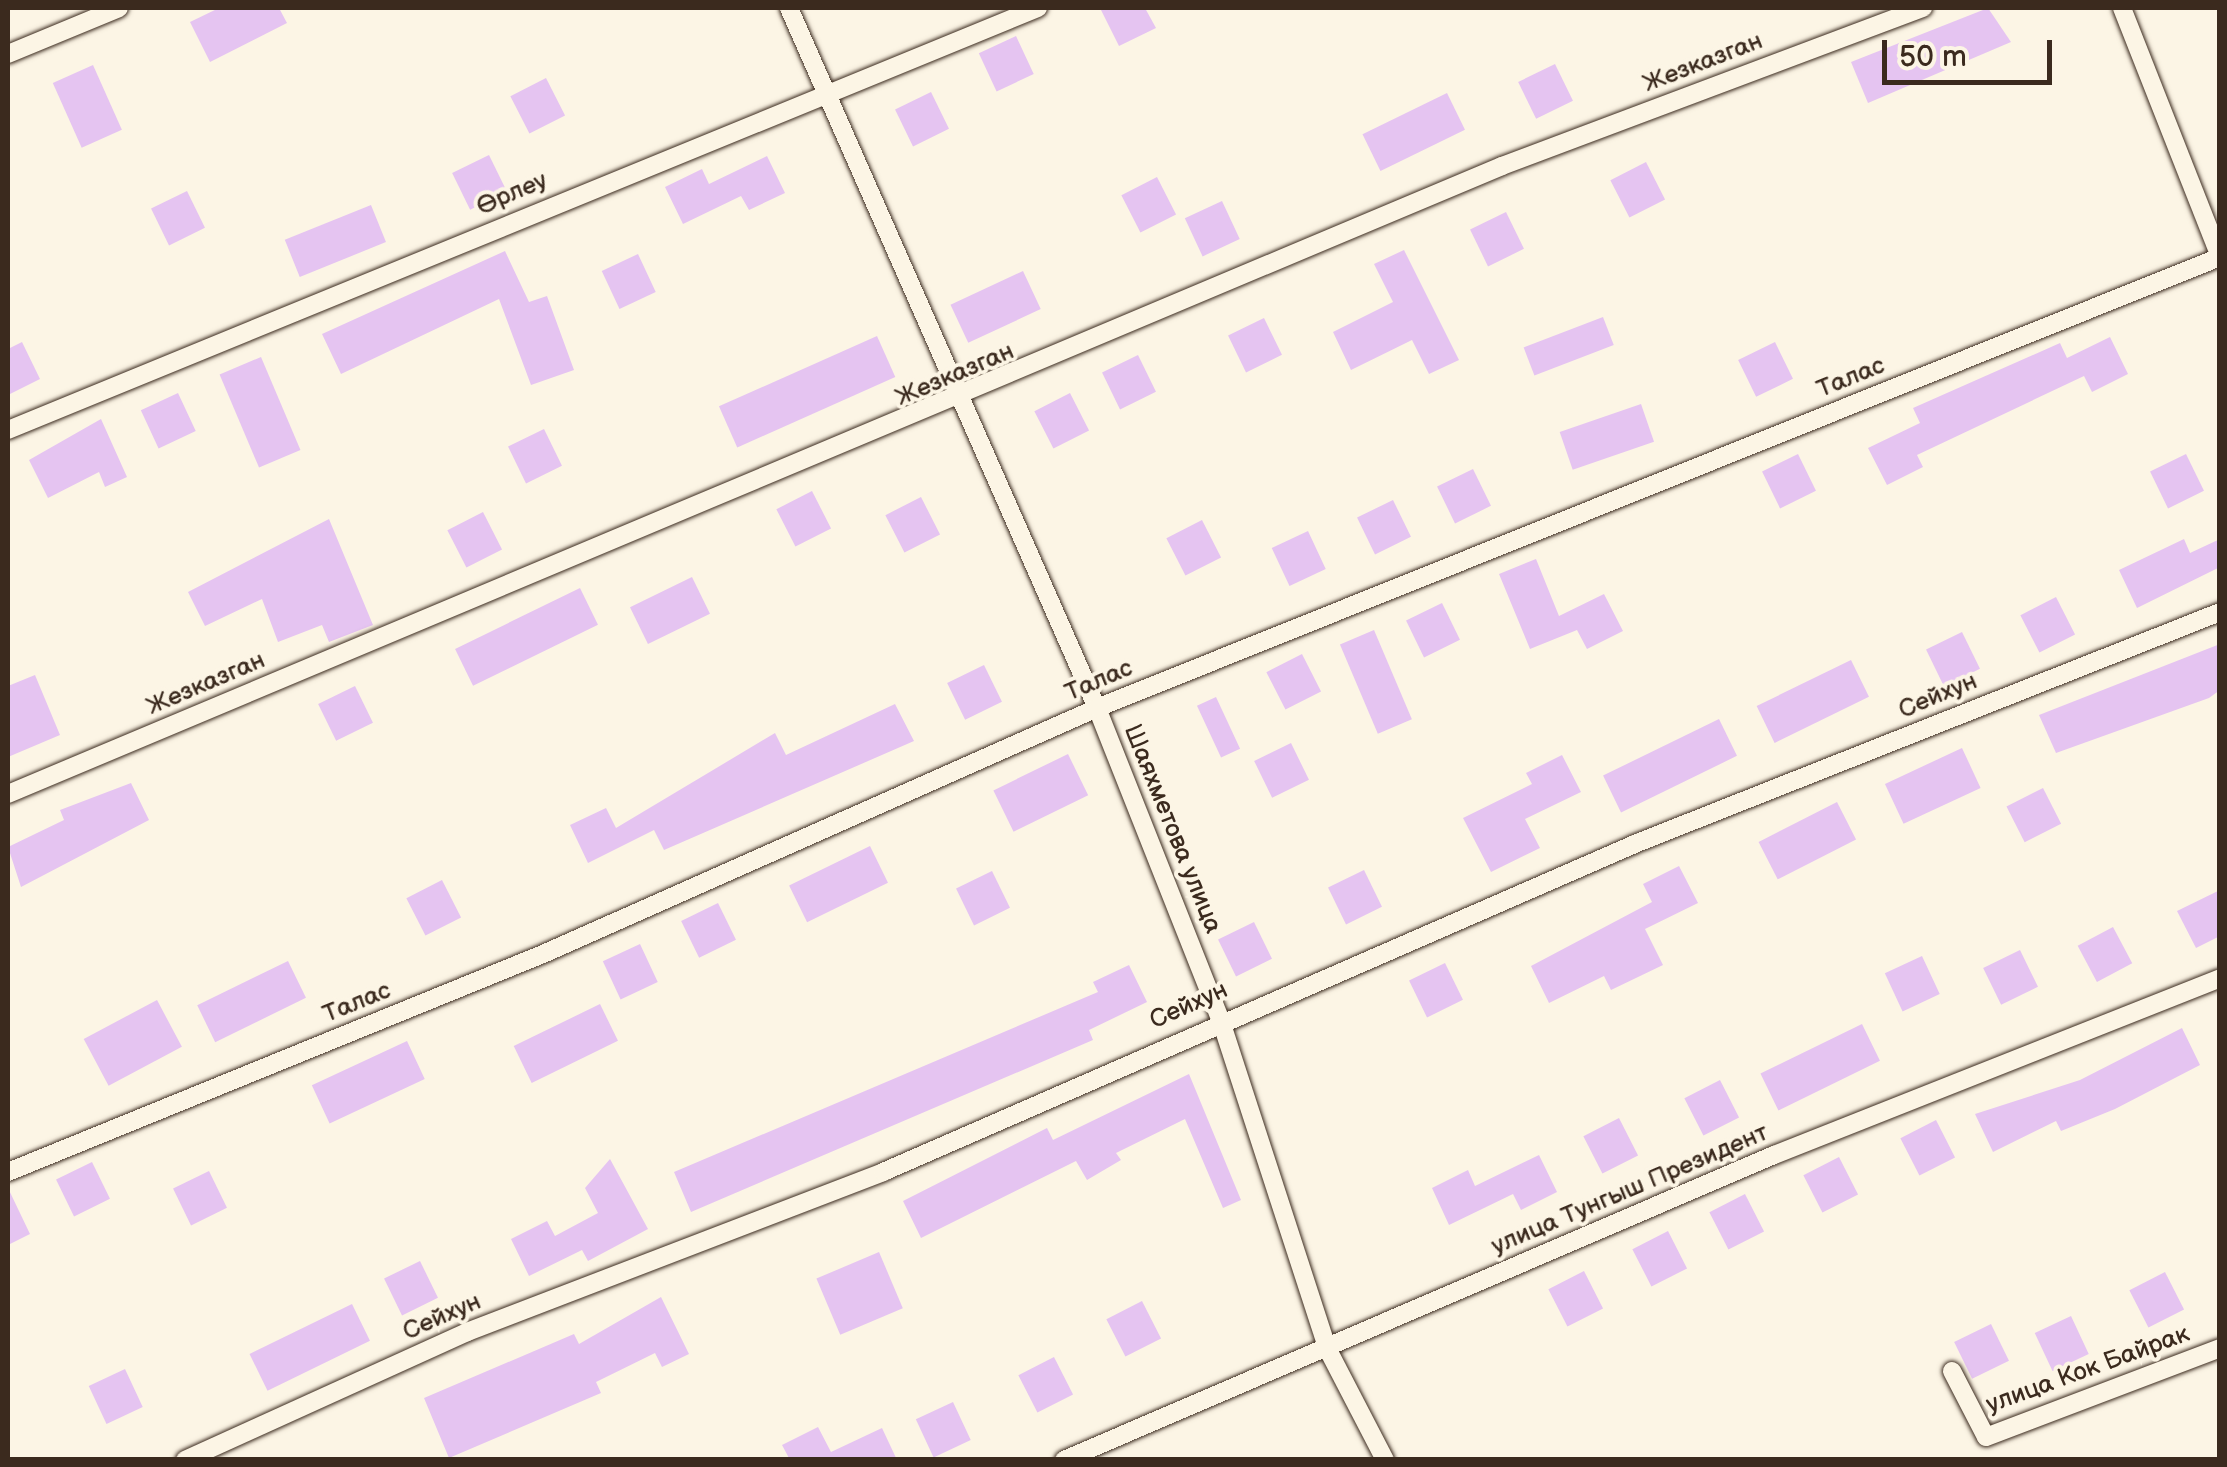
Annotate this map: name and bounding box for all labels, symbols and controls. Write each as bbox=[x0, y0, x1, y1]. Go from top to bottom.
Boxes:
scale bar bbox=[1887, 20, 2057, 82]
street label: Жезказган bbox=[1639, 26, 1767, 100]
text: 50 m bbox=[1899, 39, 1967, 75]
street label: Өрлеу bbox=[472, 166, 552, 222]
street label: Жезказган bbox=[891, 337, 1019, 413]
street label: Талас bbox=[1813, 351, 1889, 405]
street label: Жезказган bbox=[142, 646, 270, 722]
street label: Талас bbox=[1061, 653, 1137, 709]
street label: Сейхун bbox=[1894, 667, 1982, 725]
street label: Шаяхметова улица bbox=[1116, 720, 1228, 938]
street label: Талас bbox=[319, 976, 395, 1030]
street label: Сейхун bbox=[1145, 976, 1233, 1036]
street label: улица Тунгыш Президент bbox=[1487, 1118, 1773, 1262]
street label: Сейхун bbox=[398, 1287, 486, 1347]
street label: улица Кок Байрак bbox=[1982, 1319, 2194, 1421]

